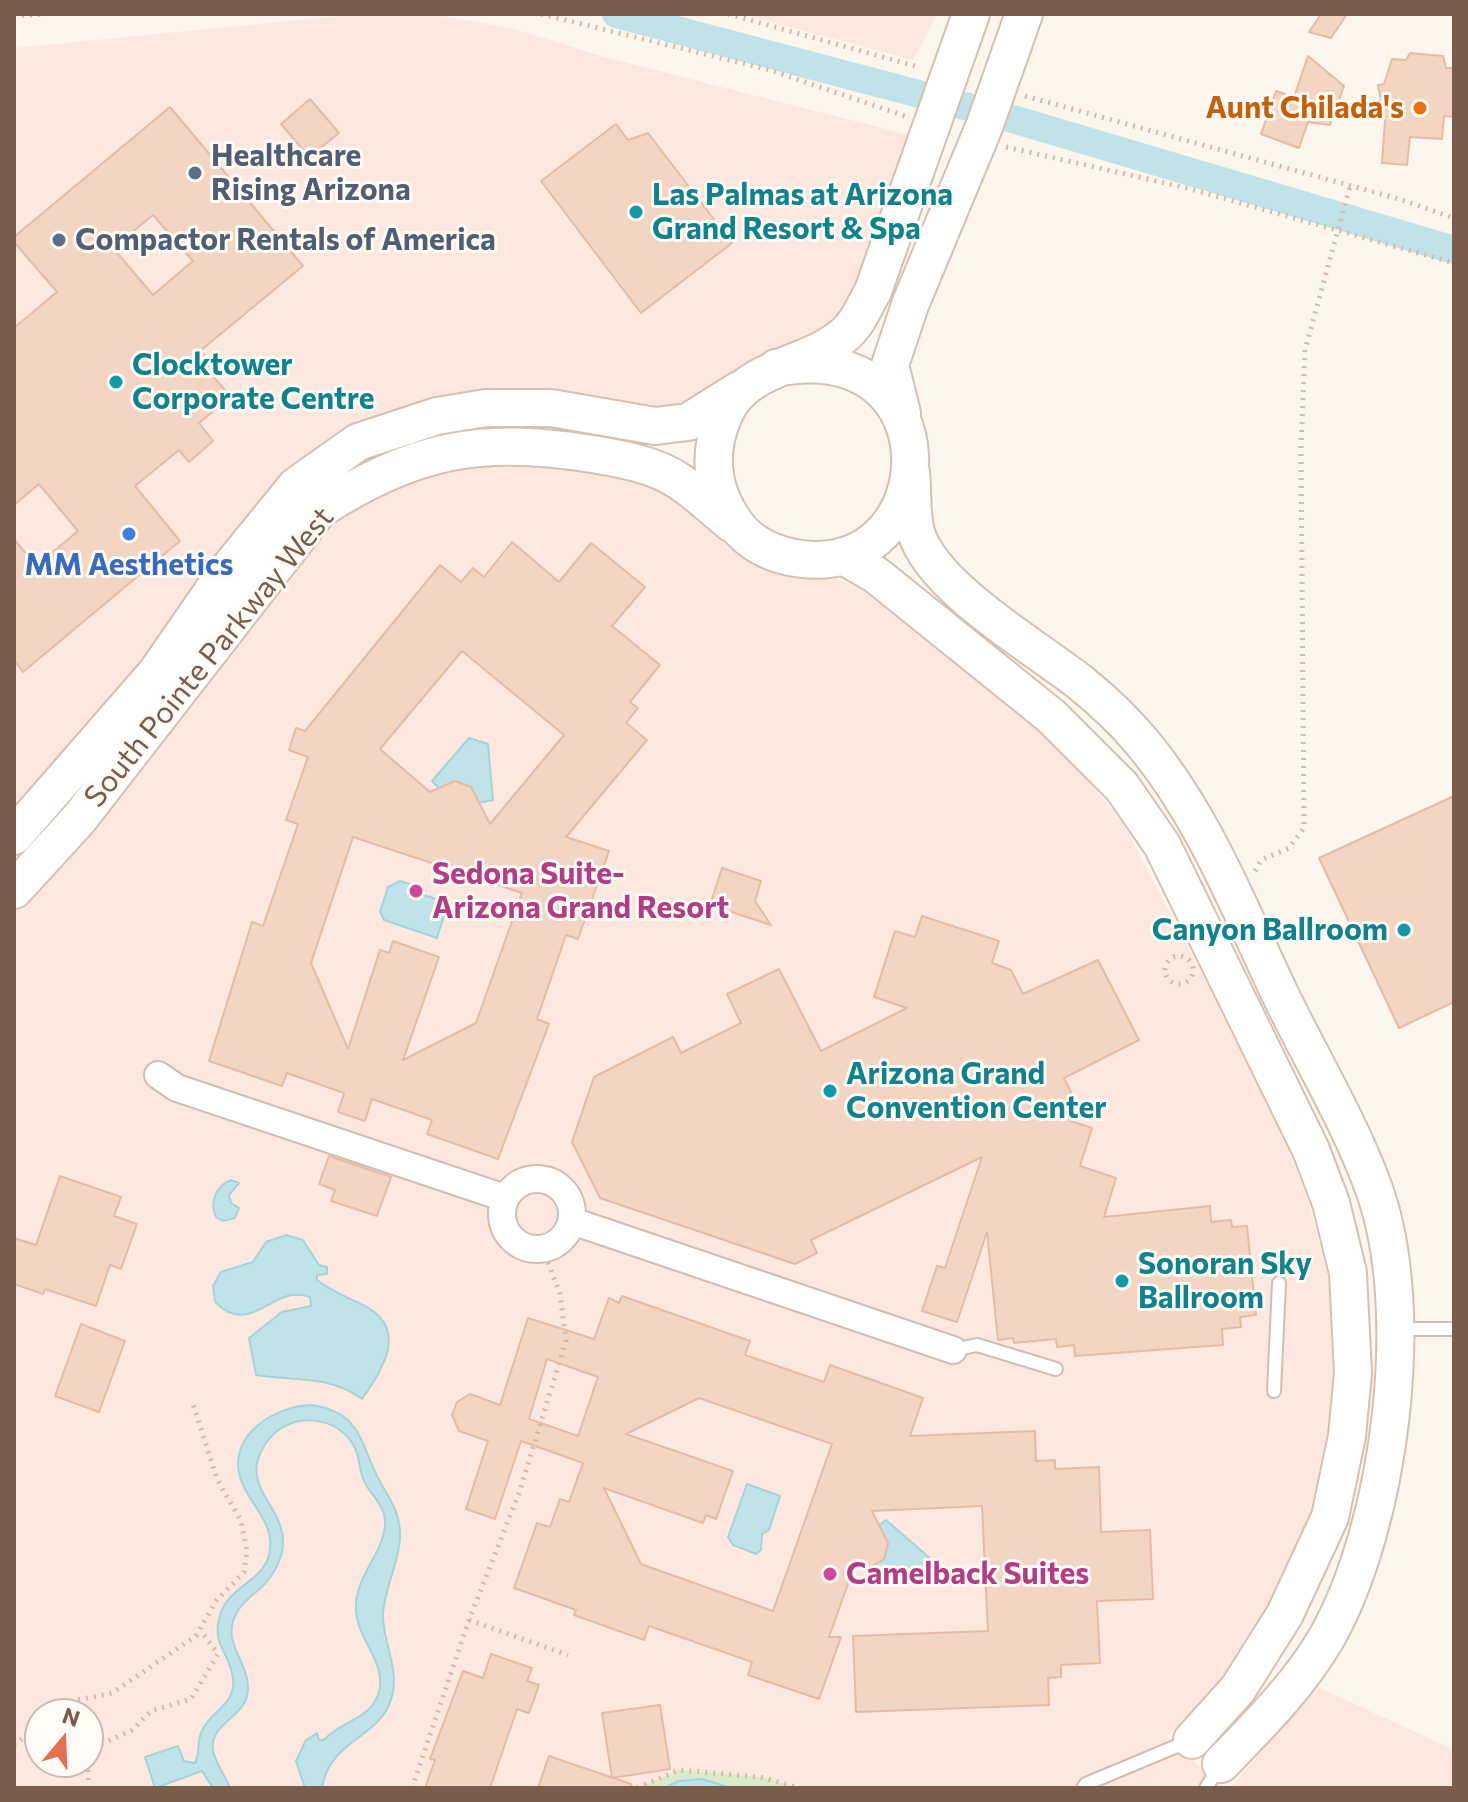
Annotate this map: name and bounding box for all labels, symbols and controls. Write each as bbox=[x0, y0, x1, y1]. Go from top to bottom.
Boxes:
place label: Aunt Chilada's bbox=[1206, 90, 1404, 126]
marker: Aunt Chilada's bbox=[1411, 99, 1429, 117]
place label: Healthcare Rising Arizona bbox=[211, 138, 411, 208]
marker: Healthcare Rising Arizona bbox=[186, 164, 204, 182]
place label: Las Palmas at Arizona Grand Resort & Spa bbox=[652, 177, 953, 248]
marker: Las Palmas at Arizona Grand Resort & Spa bbox=[627, 203, 645, 221]
place label: Compactor Rentals of America bbox=[75, 222, 496, 258]
marker: Compactor Rentals of America bbox=[50, 231, 68, 249]
place label: Clocktower Corporate Centre bbox=[132, 347, 375, 418]
marker: Clocktower Corporate Centre bbox=[107, 373, 125, 391]
street label: South Pointe Parkway West bbox=[77, 500, 341, 814]
marker: MM Aesthetics bbox=[120, 525, 138, 543]
place label: MM Aesthetics bbox=[24, 547, 234, 583]
place label: Sedona Suite- Arizona Grand Resort bbox=[432, 856, 729, 926]
marker: Sedona Suite- Arizona Grand Resort bbox=[407, 882, 425, 900]
place label: Canyon Ballroom bbox=[1152, 912, 1388, 948]
marker: Canyon Ballroom bbox=[1395, 921, 1413, 939]
place label: Arizona Grand Convention Center bbox=[846, 1056, 1107, 1126]
marker: Arizona Grand Convention Center bbox=[821, 1082, 839, 1100]
place label: Sonoran Sky Ballroom bbox=[1138, 1246, 1312, 1316]
marker: Sonoran Sky Ballroom bbox=[1113, 1272, 1131, 1290]
place label: Camelback Suites bbox=[846, 1556, 1089, 1592]
marker: Camelback Suites bbox=[821, 1565, 839, 1583]
north arrow bbox=[24, 1698, 104, 1778]
text: N bbox=[59, 1701, 84, 1732]

